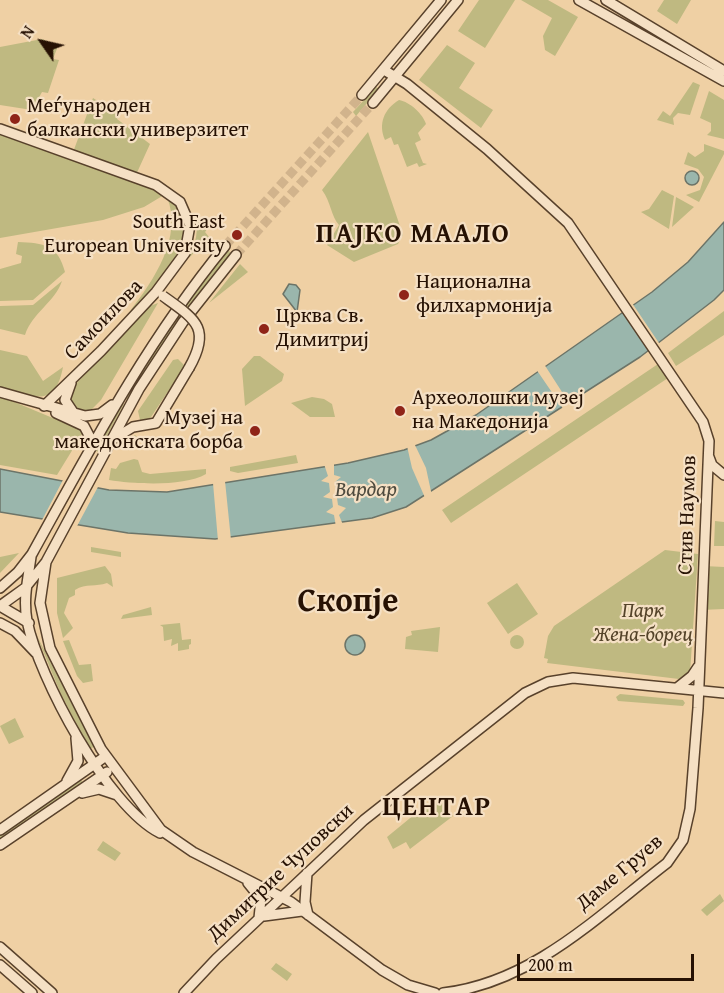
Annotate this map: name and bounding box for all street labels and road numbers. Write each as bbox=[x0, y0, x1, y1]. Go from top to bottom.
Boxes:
street label: Самоилова bbox=[59, 275, 149, 365]
street label: Стив Наумов bbox=[673, 455, 703, 575]
street label: Димитрие Чуповски bbox=[203, 799, 359, 947]
street label: Даме Груев bbox=[572, 830, 668, 916]

